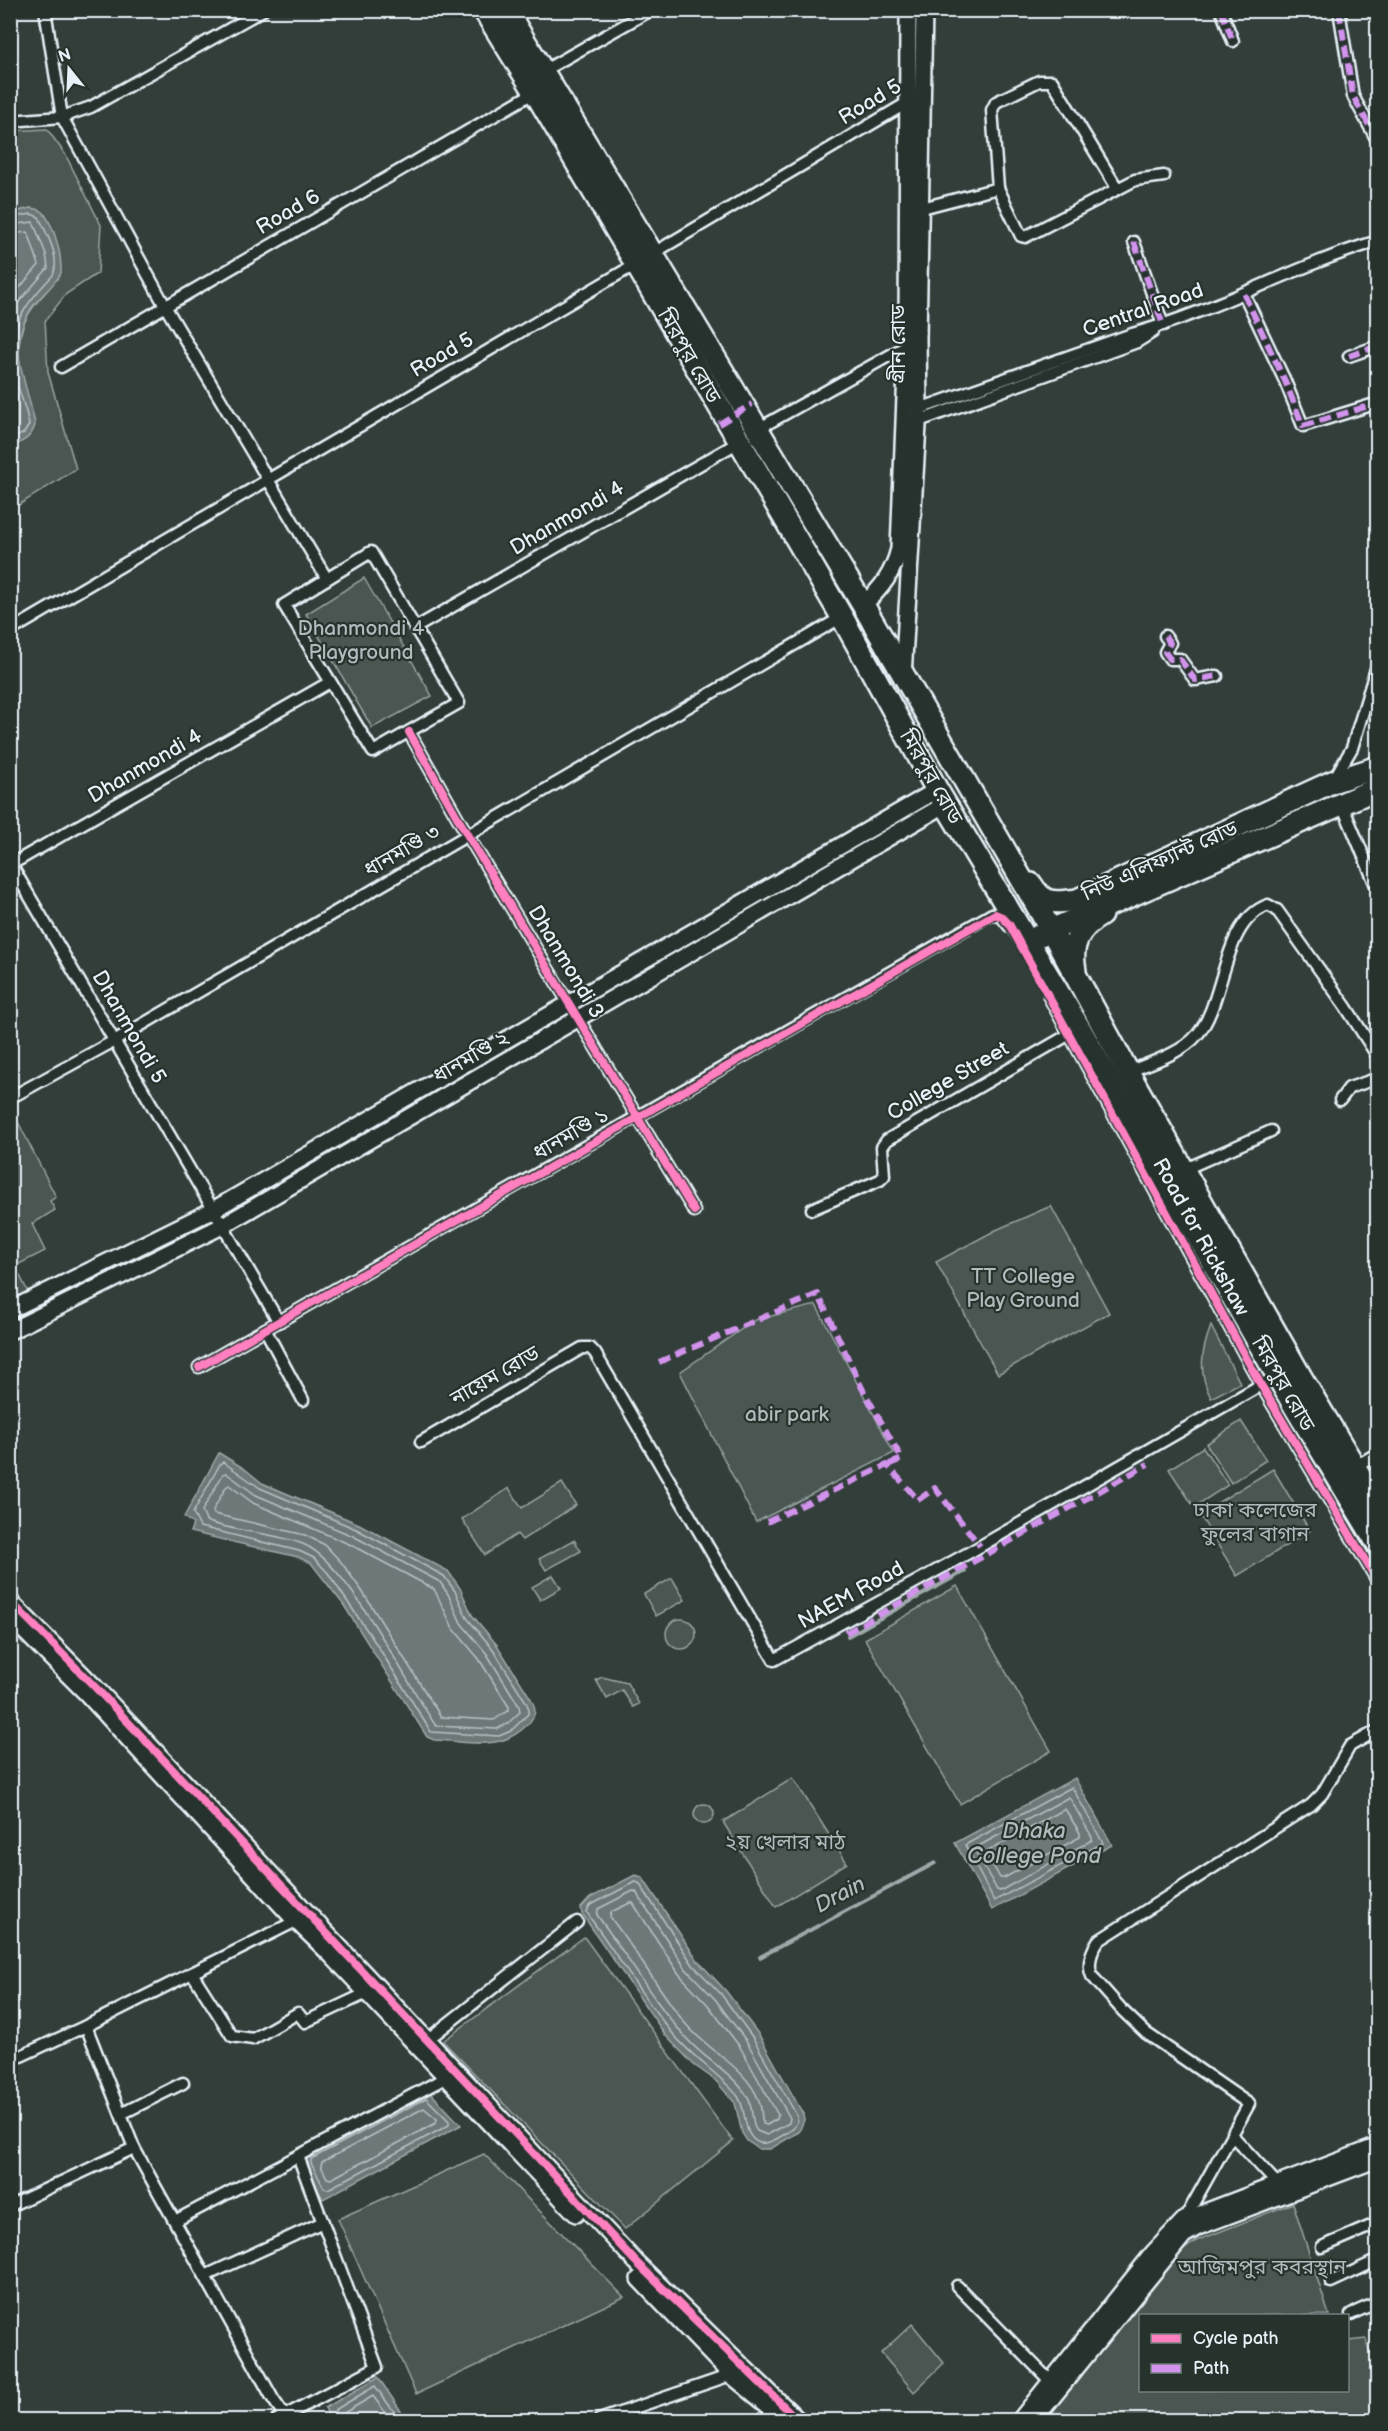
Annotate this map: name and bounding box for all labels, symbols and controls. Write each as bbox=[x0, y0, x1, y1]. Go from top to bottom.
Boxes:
north arrow bbox=[39, 39, 99, 99]
text: N bbox=[56, 45, 73, 67]
street label: Road 5 bbox=[834, 74, 906, 130]
street label: Road 6 bbox=[252, 184, 324, 240]
street label: Central Road bbox=[1079, 278, 1207, 342]
street label: মিরপুর রোড bbox=[651, 303, 727, 409]
street label: গ্রীন রোড bbox=[886, 303, 911, 384]
street label: Road 5 bbox=[406, 327, 478, 383]
street label: Dhanmondi 4 bbox=[506, 475, 629, 561]
park label: Dhanmondi 4 Playground bbox=[297, 616, 425, 665]
street label: Dhanmondi 4 bbox=[84, 723, 207, 809]
street label: মিরপুর রোড bbox=[893, 724, 969, 830]
street label: নিউ এলিফ্যান্ট রোড bbox=[1077, 815, 1243, 907]
street label: ধানমণ্ডি ৩ bbox=[360, 819, 444, 883]
street label: Dhanmondi 3 bbox=[522, 901, 610, 1023]
street label: Dhanmondi 5 bbox=[87, 966, 171, 1088]
street label: ধানমণ্ডি ২ bbox=[429, 1025, 514, 1089]
street label: College Street bbox=[883, 1036, 1014, 1126]
street label: ধানমণ্ডি ১ bbox=[529, 1102, 613, 1166]
street label: Road for Rickshaw bbox=[1147, 1154, 1255, 1320]
park label: TT College Play Ground bbox=[966, 1264, 1080, 1313]
street label: মিরপুর রোড bbox=[1245, 1331, 1321, 1437]
street label: নায়েম রোড bbox=[445, 1340, 545, 1412]
park label: abir park bbox=[745, 1402, 830, 1427]
park label: ঢাকা কলেজের ফুলের বাগান bbox=[1192, 1498, 1317, 1547]
street label: NAEM Road bbox=[794, 1556, 908, 1634]
water label: Dhaka College Pond bbox=[967, 1818, 1101, 1870]
park label: ২য় খেলার মাঠ bbox=[725, 1830, 846, 1855]
water label: Drain bbox=[810, 1871, 870, 1919]
park label: আজিমপুর কবরস্থান bbox=[1177, 2255, 1347, 2280]
legend bbox=[1139, 2314, 1349, 2392]
text: Cycle path bbox=[1193, 2328, 1279, 2349]
text: Path bbox=[1193, 2358, 1229, 2379]

